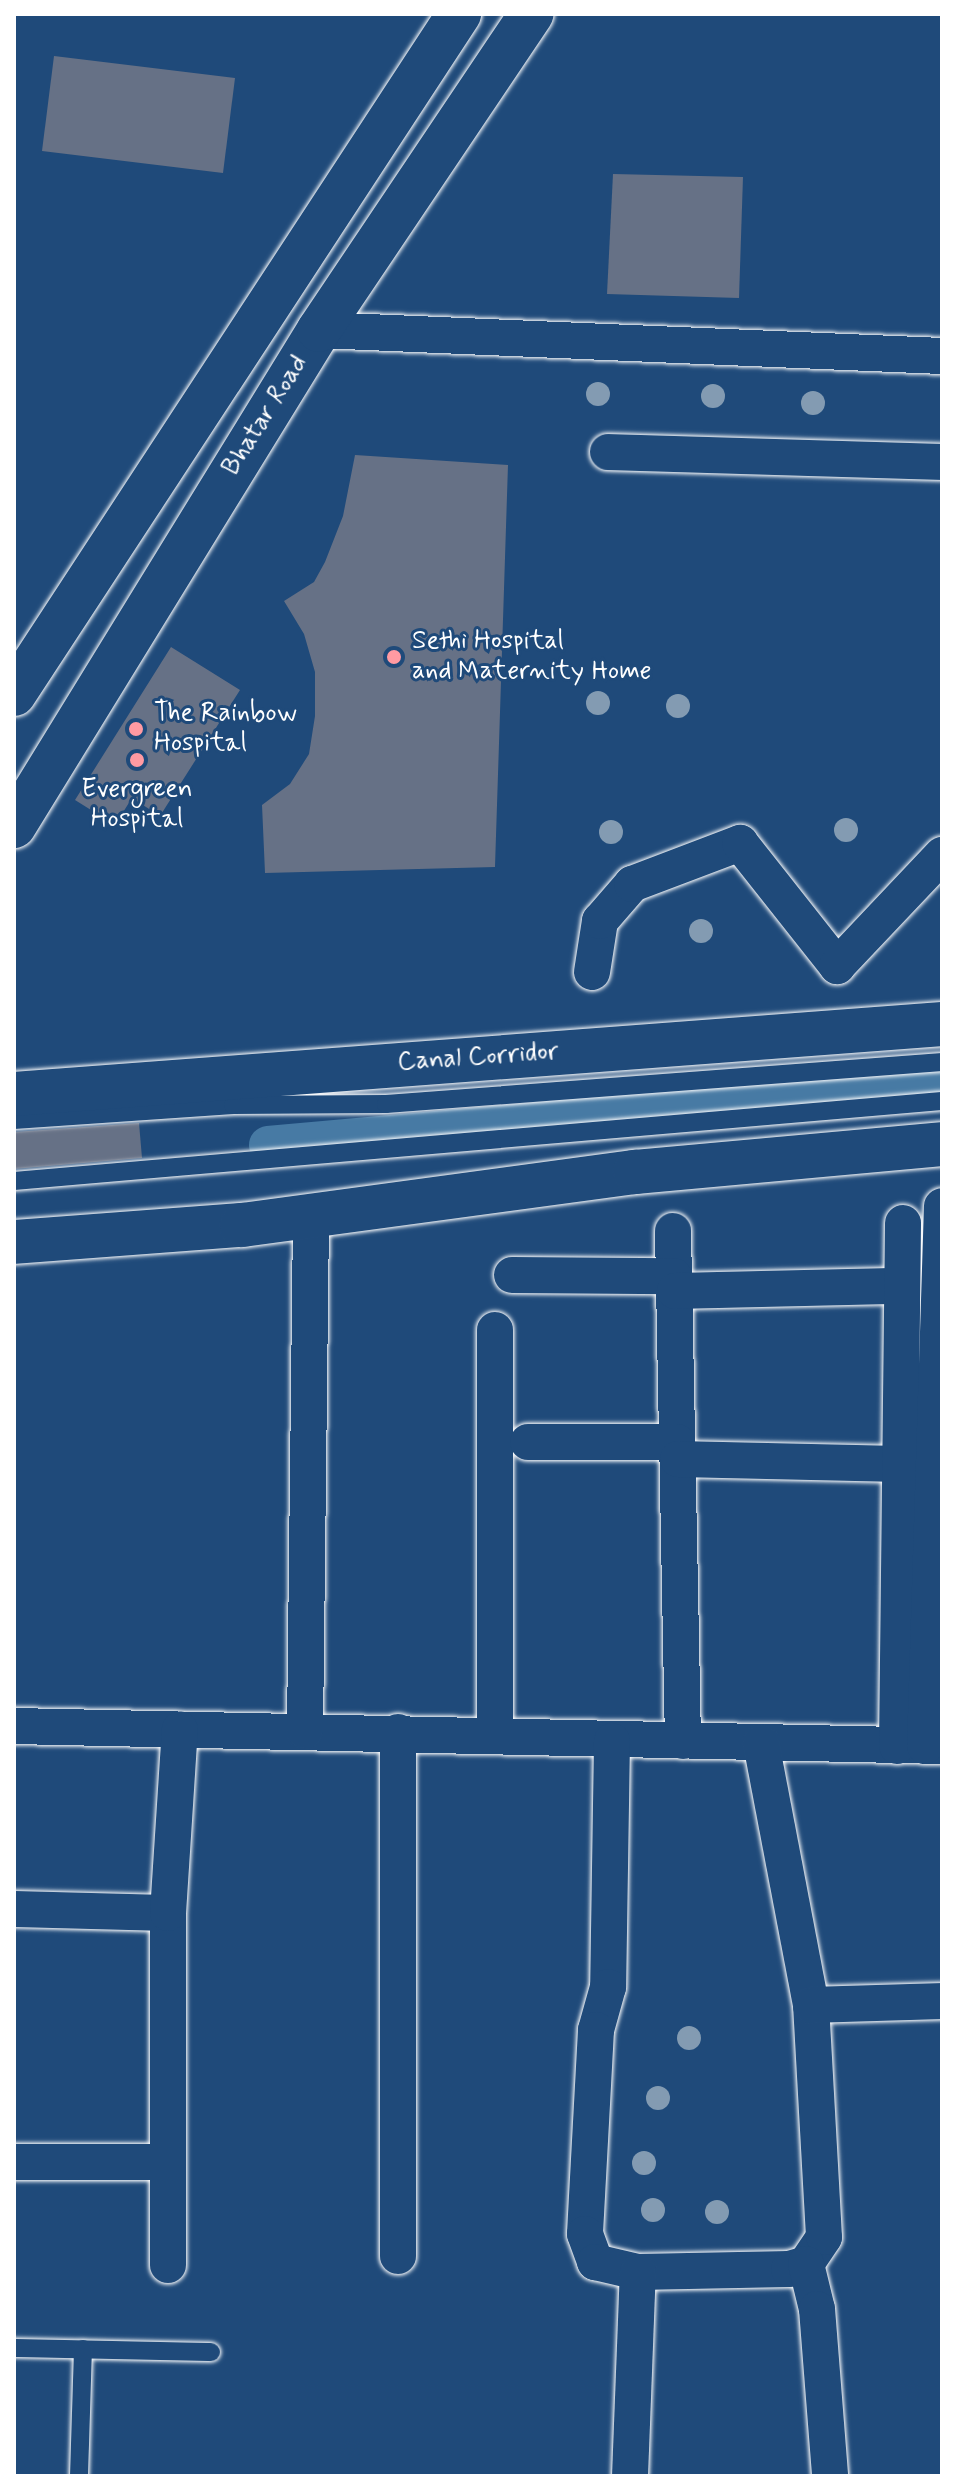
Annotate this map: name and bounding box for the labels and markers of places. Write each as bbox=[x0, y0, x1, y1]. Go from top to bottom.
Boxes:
place label: Sethi Hospital and Maternity Home bbox=[412, 626, 639, 688]
marker: Sethi Hospital and Maternity Home bbox=[383, 646, 405, 668]
place label: The Rainbow Hospital bbox=[154, 698, 292, 760]
marker: The Rainbow Hospital bbox=[125, 718, 147, 740]
marker: Evergreen Hospital bbox=[126, 749, 148, 771]
place label: Evergreen Hospital bbox=[81, 774, 193, 836]

